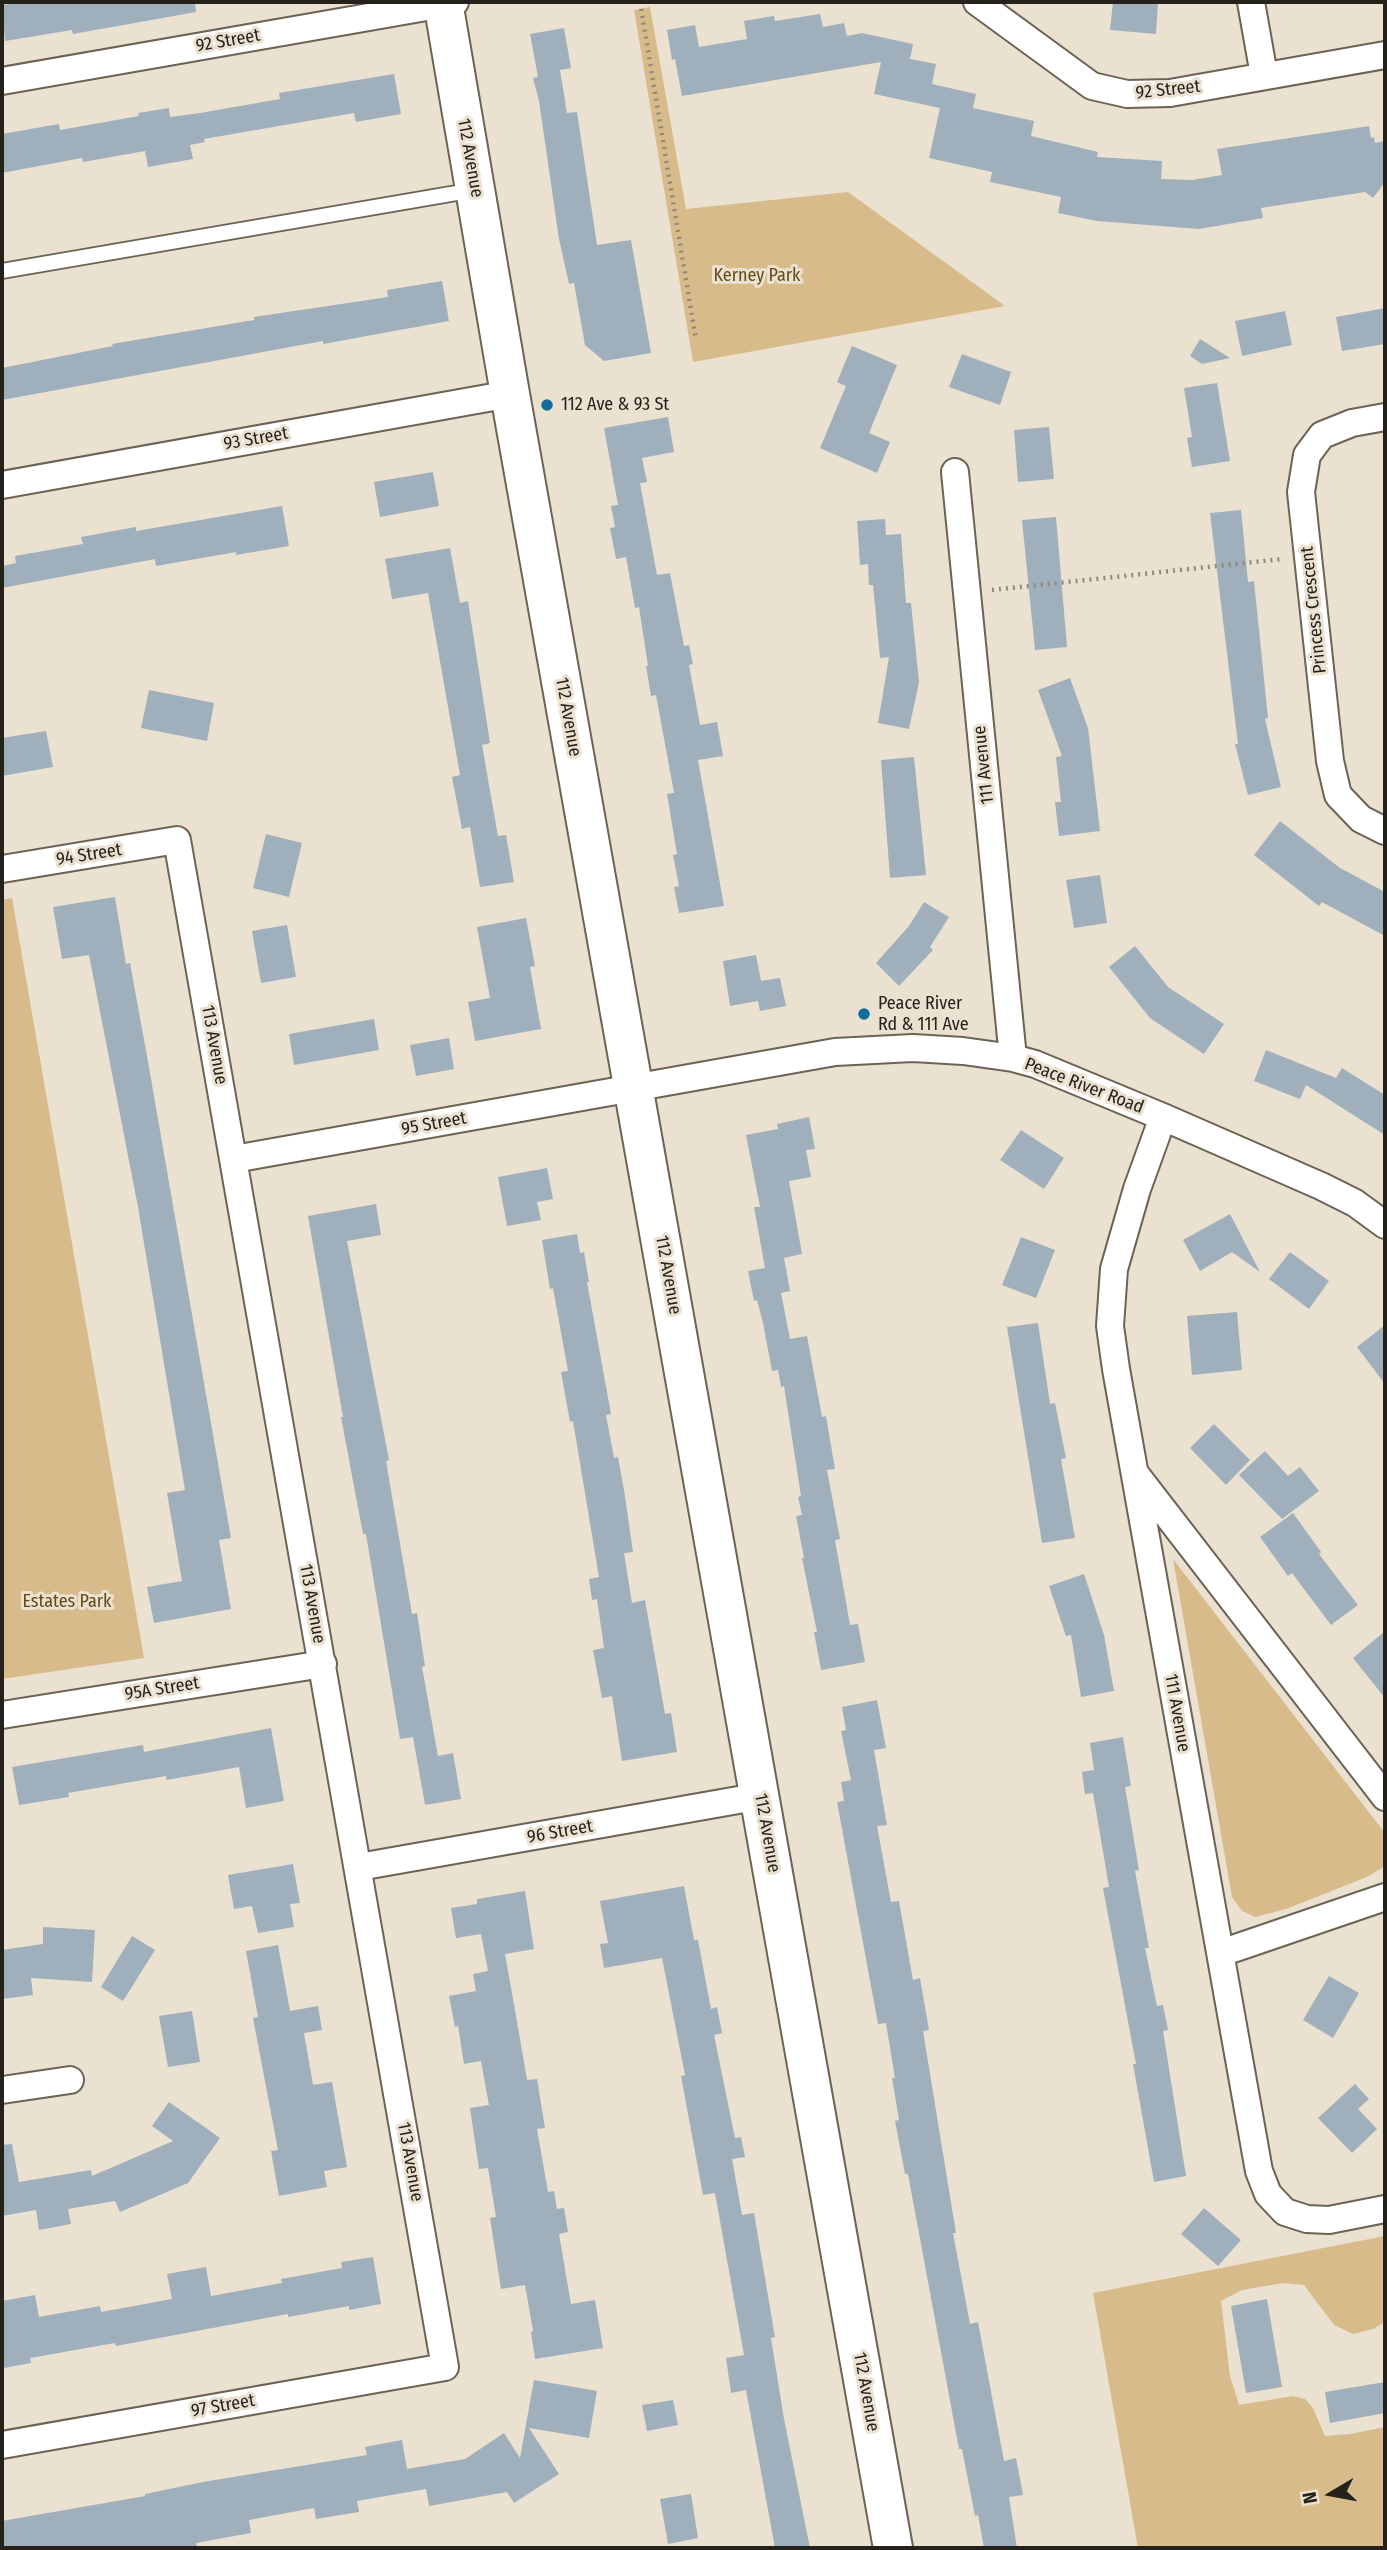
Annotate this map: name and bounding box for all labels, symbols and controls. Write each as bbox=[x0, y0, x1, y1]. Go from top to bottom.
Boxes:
street label: 92 Street bbox=[194, 25, 262, 57]
street label: 92 Street bbox=[1135, 76, 1201, 104]
street label: 112 Avenue bbox=[452, 117, 488, 199]
park label: Kerney Park bbox=[714, 265, 800, 287]
place label: 112 Ave & 93 St bbox=[561, 394, 669, 416]
marker: 112 Ave & 93 St bbox=[539, 397, 555, 413]
street label: 93 Street bbox=[222, 423, 290, 455]
street label: Princess Crescent bbox=[1297, 545, 1331, 675]
street label: 112 Avenue bbox=[550, 676, 586, 758]
street label: 111 Avenue bbox=[969, 725, 999, 805]
street label: 94 Street bbox=[55, 839, 123, 871]
place label: Peace River Rd & 111 Ave bbox=[878, 993, 969, 1036]
street label: 113 Avenue bbox=[196, 1004, 232, 1086]
marker: Peace River Rd & 111 Ave bbox=[856, 1006, 872, 1022]
street label: Peace River Road bbox=[1021, 1053, 1147, 1119]
street label: 95 Street bbox=[400, 1108, 468, 1140]
street label: 112 Avenue bbox=[650, 1234, 686, 1316]
street label: 113 Avenue bbox=[294, 1563, 330, 1645]
park label: Estates Park bbox=[22, 1591, 112, 1613]
street label: 95A Street bbox=[123, 1672, 201, 1706]
street label: 111 Avenue bbox=[1160, 1672, 1194, 1754]
street label: 112 Avenue bbox=[749, 1792, 785, 1874]
street label: 96 Street bbox=[526, 1816, 594, 1848]
street label: 113 Avenue bbox=[392, 2121, 428, 2203]
street label: 112 Avenue bbox=[848, 2351, 884, 2433]
street label: 97 Street bbox=[189, 2390, 257, 2422]
north arrow bbox=[1296, 2459, 1366, 2529]
text: N bbox=[1298, 2490, 1322, 2505]

